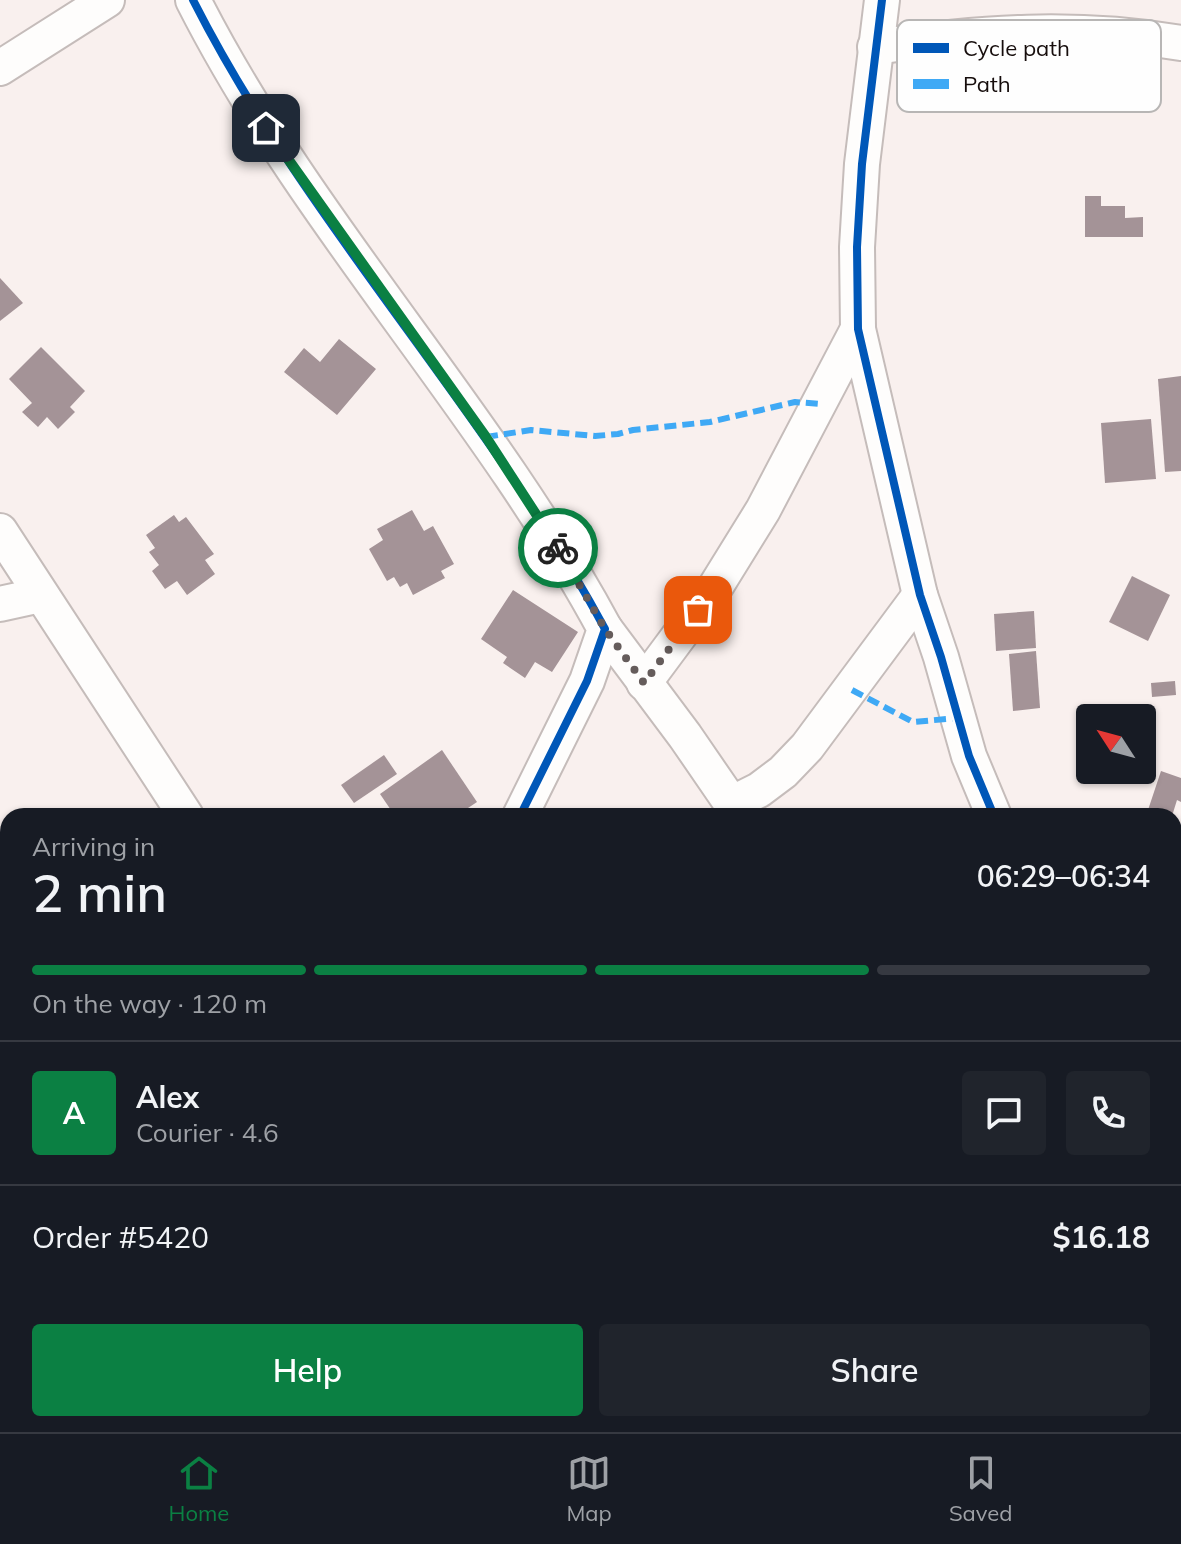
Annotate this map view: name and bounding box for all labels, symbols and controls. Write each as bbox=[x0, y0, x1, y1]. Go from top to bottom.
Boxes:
legend bbox=[897, 20, 1161, 112]
text: Cycle path bbox=[963, 34, 1070, 62]
text: Path bbox=[963, 70, 1011, 98]
pin bbox=[232, 94, 300, 162]
icon: home bbox=[244, 106, 288, 150]
courier bbox=[518, 508, 598, 588]
icon: bike bbox=[536, 526, 580, 570]
pin bbox=[664, 576, 732, 644]
icon: bag bbox=[676, 588, 720, 632]
north arrow bbox=[1076, 704, 1156, 784]
map controls bbox=[1076, 704, 1156, 784]
text: Arriving in bbox=[32, 830, 155, 863]
text: 06:29–06:34 bbox=[977, 857, 1150, 895]
text: 2 min bbox=[32, 860, 167, 925]
text: On the way · 120 m bbox=[32, 987, 267, 1020]
button: chat bbox=[962, 1071, 1046, 1155]
button: phone bbox=[1066, 1071, 1150, 1155]
text: Alex bbox=[136, 1078, 199, 1116]
text: A bbox=[63, 1094, 85, 1132]
text: Courier · 4.6 bbox=[136, 1116, 279, 1149]
text: Order #5420 bbox=[32, 1218, 209, 1256]
text: $16.18 bbox=[1053, 1218, 1150, 1256]
button: Help bbox=[32, 1324, 583, 1416]
button: Share bbox=[599, 1324, 1150, 1416]
tab: Home bbox=[169, 1451, 229, 1527]
tab: Map bbox=[566, 1451, 612, 1527]
tab: Saved bbox=[949, 1451, 1012, 1527]

